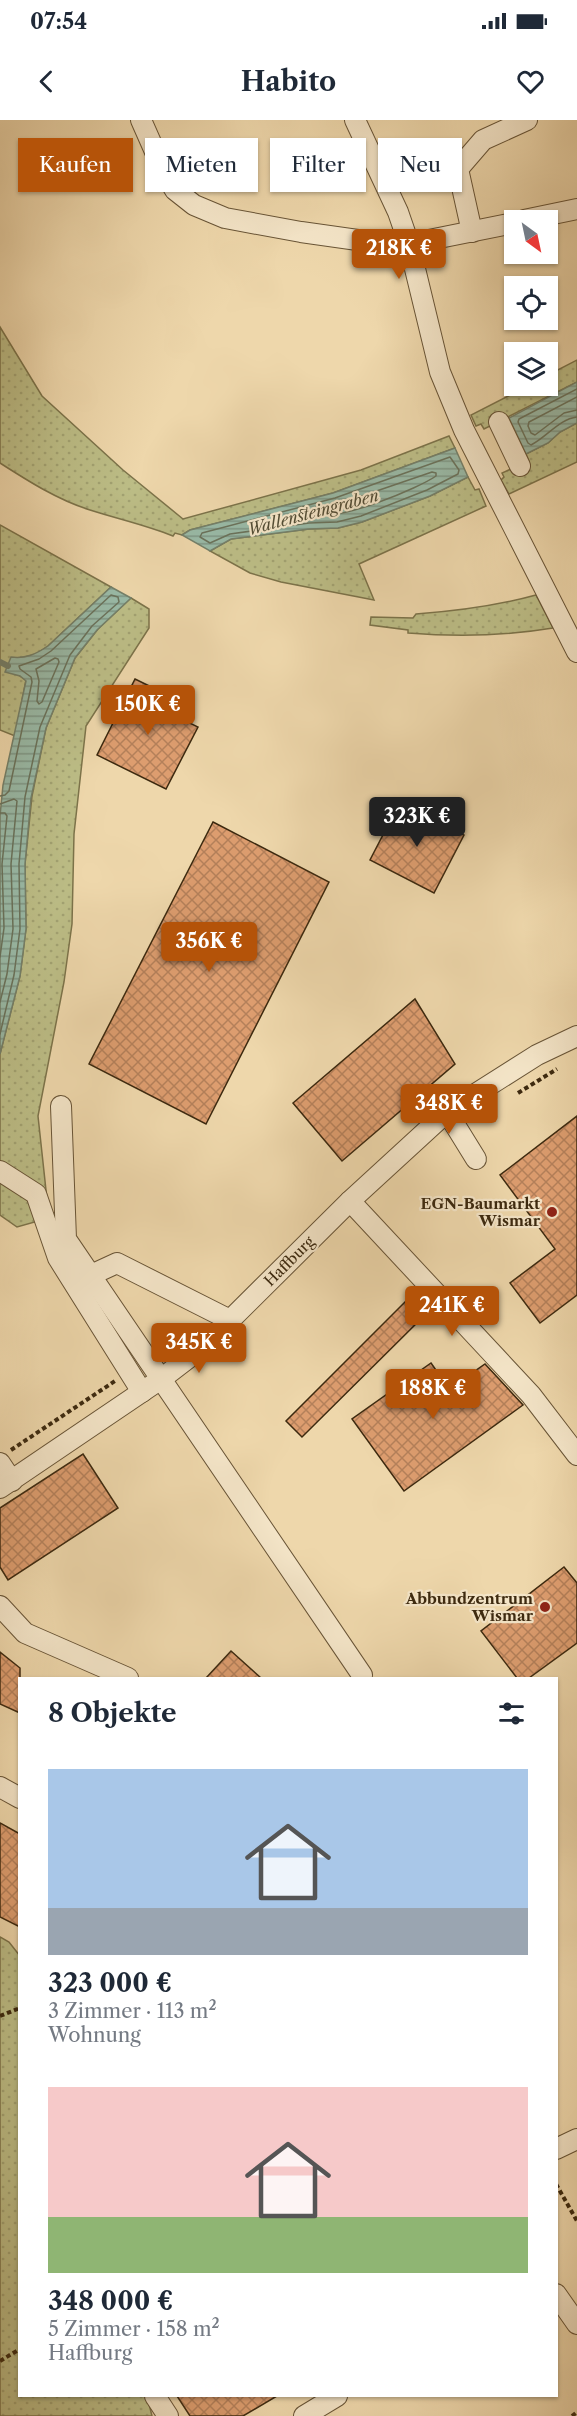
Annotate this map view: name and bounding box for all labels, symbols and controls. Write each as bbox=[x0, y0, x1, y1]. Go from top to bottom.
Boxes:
text: 07:54 bbox=[30, 8, 87, 35]
icon: back bbox=[30, 65, 63, 98]
text: Habito bbox=[241, 65, 336, 98]
icon: heart bbox=[514, 65, 547, 98]
chip: Kaufen bbox=[18, 138, 133, 192]
chip: Mieten bbox=[145, 138, 258, 192]
chip: Filter bbox=[270, 138, 366, 192]
chip: Neu bbox=[378, 138, 462, 192]
north arrow bbox=[504, 210, 558, 264]
map controls bbox=[504, 210, 558, 396]
pin: 218K € bbox=[350, 229, 448, 280]
text: 218K € bbox=[366, 236, 432, 260]
button: locate bbox=[504, 276, 558, 330]
button: layers bbox=[504, 342, 558, 396]
water label: Wallensteingraben bbox=[245, 485, 381, 539]
pin: 150K € bbox=[99, 685, 197, 736]
text: 150K € bbox=[115, 692, 181, 716]
pin: 323K € bbox=[368, 797, 466, 848]
text: 323K € bbox=[383, 804, 451, 828]
pin: 356K € bbox=[160, 922, 258, 973]
text: 356K € bbox=[175, 929, 243, 953]
pin: 348K € bbox=[400, 1084, 498, 1135]
text: 348K € bbox=[415, 1091, 483, 1115]
place label: EGN-Baumarkt Wismar bbox=[421, 1194, 541, 1230]
marker: EGN-Baumarkt Wismar bbox=[545, 1205, 559, 1219]
street label: Haffburg bbox=[260, 1232, 318, 1290]
pin: 241K € bbox=[403, 1286, 501, 1337]
text: 241K € bbox=[419, 1293, 485, 1317]
pin: 345K € bbox=[150, 1323, 248, 1374]
text: 345K € bbox=[165, 1330, 233, 1354]
pin: 188K € bbox=[384, 1369, 482, 1420]
text: 188K € bbox=[400, 1376, 466, 1400]
place label: Abbundzentrum Wismar bbox=[405, 1589, 534, 1625]
marker: Abbundzentrum Wismar bbox=[538, 1600, 552, 1614]
text: 8 Objekte bbox=[48, 1697, 177, 1729]
icon: filters bbox=[495, 1697, 528, 1730]
icon: home bbox=[234, 1808, 342, 1916]
text: 323 000 € bbox=[48, 1967, 172, 1999]
text: 3 Zimmer · 113 m² bbox=[48, 1999, 217, 2023]
text: Wohnung bbox=[48, 2023, 141, 2047]
icon: home bbox=[234, 2126, 342, 2234]
text: 348 000 € bbox=[48, 2285, 173, 2317]
text: 5 Zimmer · 158 m² bbox=[48, 2317, 220, 2341]
text: Haffburg bbox=[48, 2341, 132, 2365]

